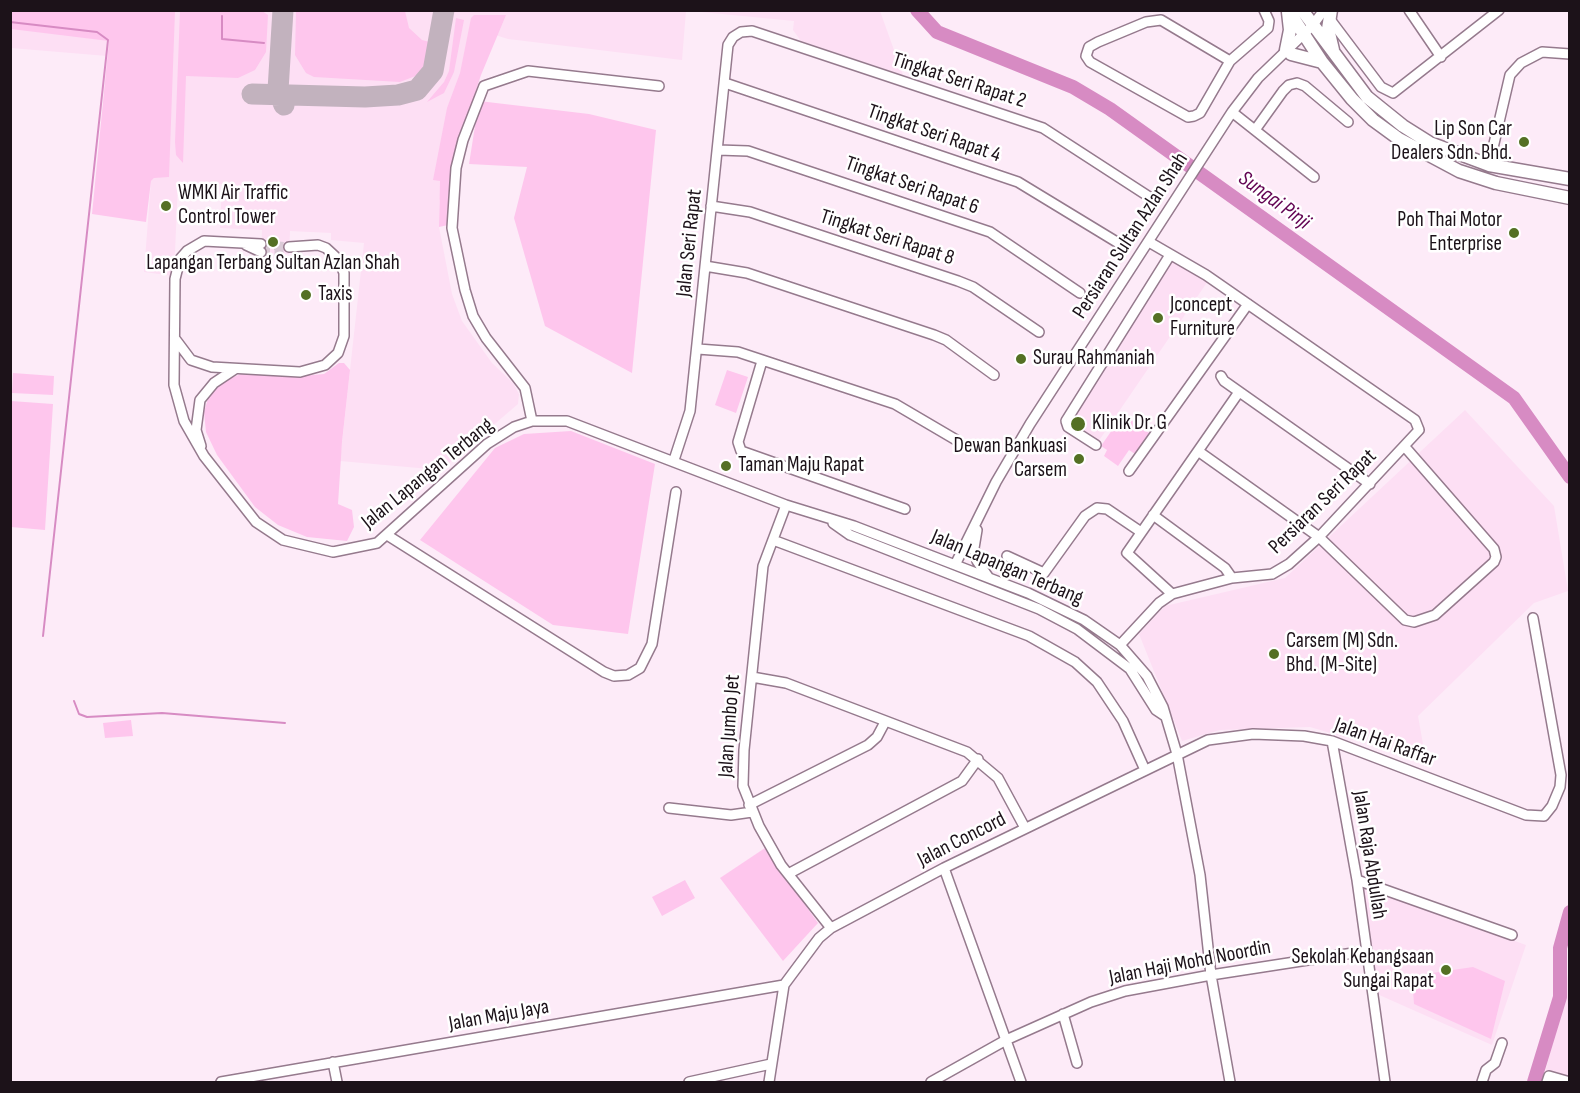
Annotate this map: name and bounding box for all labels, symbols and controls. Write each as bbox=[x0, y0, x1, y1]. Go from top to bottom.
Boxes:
street label: Tingkat Seri Rapat 2 bbox=[889, 48, 1029, 114]
street label: Tingkat Seri Rapat 4 bbox=[864, 99, 1004, 169]
place label: Lip Son Car Dealers Sdn. Bhd. bbox=[1391, 117, 1512, 167]
marker: Lip Son Car Dealers Sdn. Bhd. bbox=[1517, 135, 1531, 149]
street label: Persiaran Sultan Azlan Shah bbox=[1068, 148, 1194, 324]
street label: Tingkat Seri Rapat 6 bbox=[842, 151, 982, 221]
water label: Sungai Pinji bbox=[1233, 166, 1315, 236]
place label: WMKI Air Traffic Control Tower bbox=[178, 181, 288, 231]
street label: Jalan Seri Rapat bbox=[672, 188, 708, 298]
marker: WMKI Air Traffic Control Tower bbox=[159, 199, 173, 213]
street label: Tingkat Seri Rapat 8 bbox=[817, 204, 957, 272]
place label: Poh Thai Motor Enterprise bbox=[1397, 208, 1502, 258]
marker: Poh Thai Motor Enterprise bbox=[1507, 226, 1521, 240]
marker: Lapangan Terbang Sultan Azlan Shah bbox=[266, 235, 280, 249]
place label: Lapangan Terbang Sultan Azlan Shah bbox=[146, 251, 400, 277]
place label: Taxis bbox=[318, 282, 353, 308]
marker: Taxis bbox=[299, 288, 313, 302]
place label: Jconcept Furniture bbox=[1170, 293, 1235, 343]
marker: Jconcept Furniture bbox=[1151, 311, 1165, 325]
place label: Surau Rahmaniah bbox=[1033, 346, 1155, 372]
marker: Surau Rahmaniah bbox=[1014, 352, 1028, 366]
place label: Klinik Dr. G bbox=[1092, 411, 1167, 437]
street label: Jalan Lapangan Terbang bbox=[357, 413, 499, 535]
marker: Klinik Dr. G bbox=[1069, 415, 1087, 433]
place label: Dewan Bankuasi Carsem bbox=[954, 434, 1067, 484]
street label: Persiaran Seri Rapat bbox=[1264, 444, 1382, 560]
marker: Dewan Bankuasi Carsem bbox=[1072, 452, 1086, 466]
place label: Taman Maju Rapat bbox=[738, 453, 864, 479]
marker: Taman Maju Rapat bbox=[719, 459, 733, 473]
street label: Jalan Lapangan Terbang bbox=[927, 525, 1087, 611]
place label: Carsem (M) Sdn. Bhd. (M-Site) bbox=[1286, 629, 1398, 679]
marker: Carsem (M) Sdn. Bhd. (M-Site) bbox=[1267, 647, 1281, 661]
street label: Jalan Jumbo Jet bbox=[714, 674, 746, 778]
street label: Jalan Hai Raffar bbox=[1331, 713, 1439, 773]
street label: Jalan Raja Abdullah bbox=[1346, 789, 1392, 921]
street label: Jalan Concord bbox=[914, 807, 1010, 873]
street label: Jalan Haji Mohd Noordin bbox=[1107, 935, 1273, 991]
place label: Sekolah Kebangsaan Sungai Rapat bbox=[1292, 945, 1434, 995]
marker: Sekolah Kebangsaan Sungai Rapat bbox=[1439, 963, 1453, 977]
street label: Jalan Maju Jaya bbox=[447, 995, 551, 1037]

